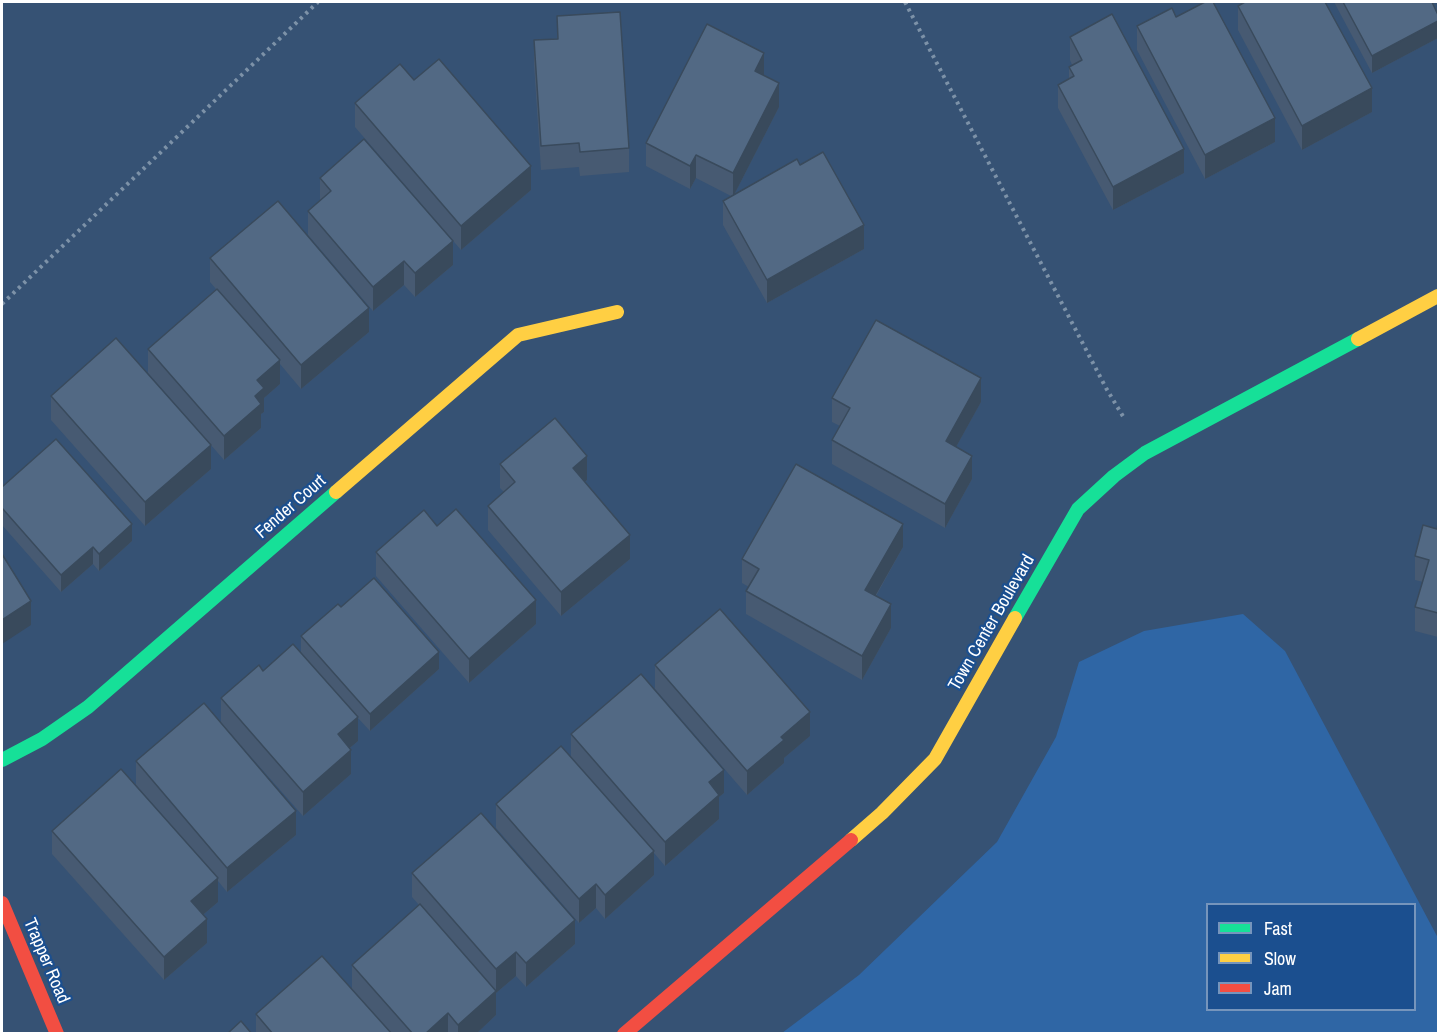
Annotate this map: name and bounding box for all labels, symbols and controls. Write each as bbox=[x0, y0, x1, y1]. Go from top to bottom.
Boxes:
street label: Fender Court bbox=[251, 471, 331, 543]
street label: Town Center Boulevard bbox=[944, 551, 1040, 695]
legend bbox=[1206, 903, 1416, 1011]
street label: Trapper Road bbox=[18, 915, 74, 1007]
text: Fast bbox=[1264, 916, 1292, 941]
text: Slow bbox=[1264, 946, 1296, 971]
text: Jam bbox=[1264, 976, 1292, 1001]

